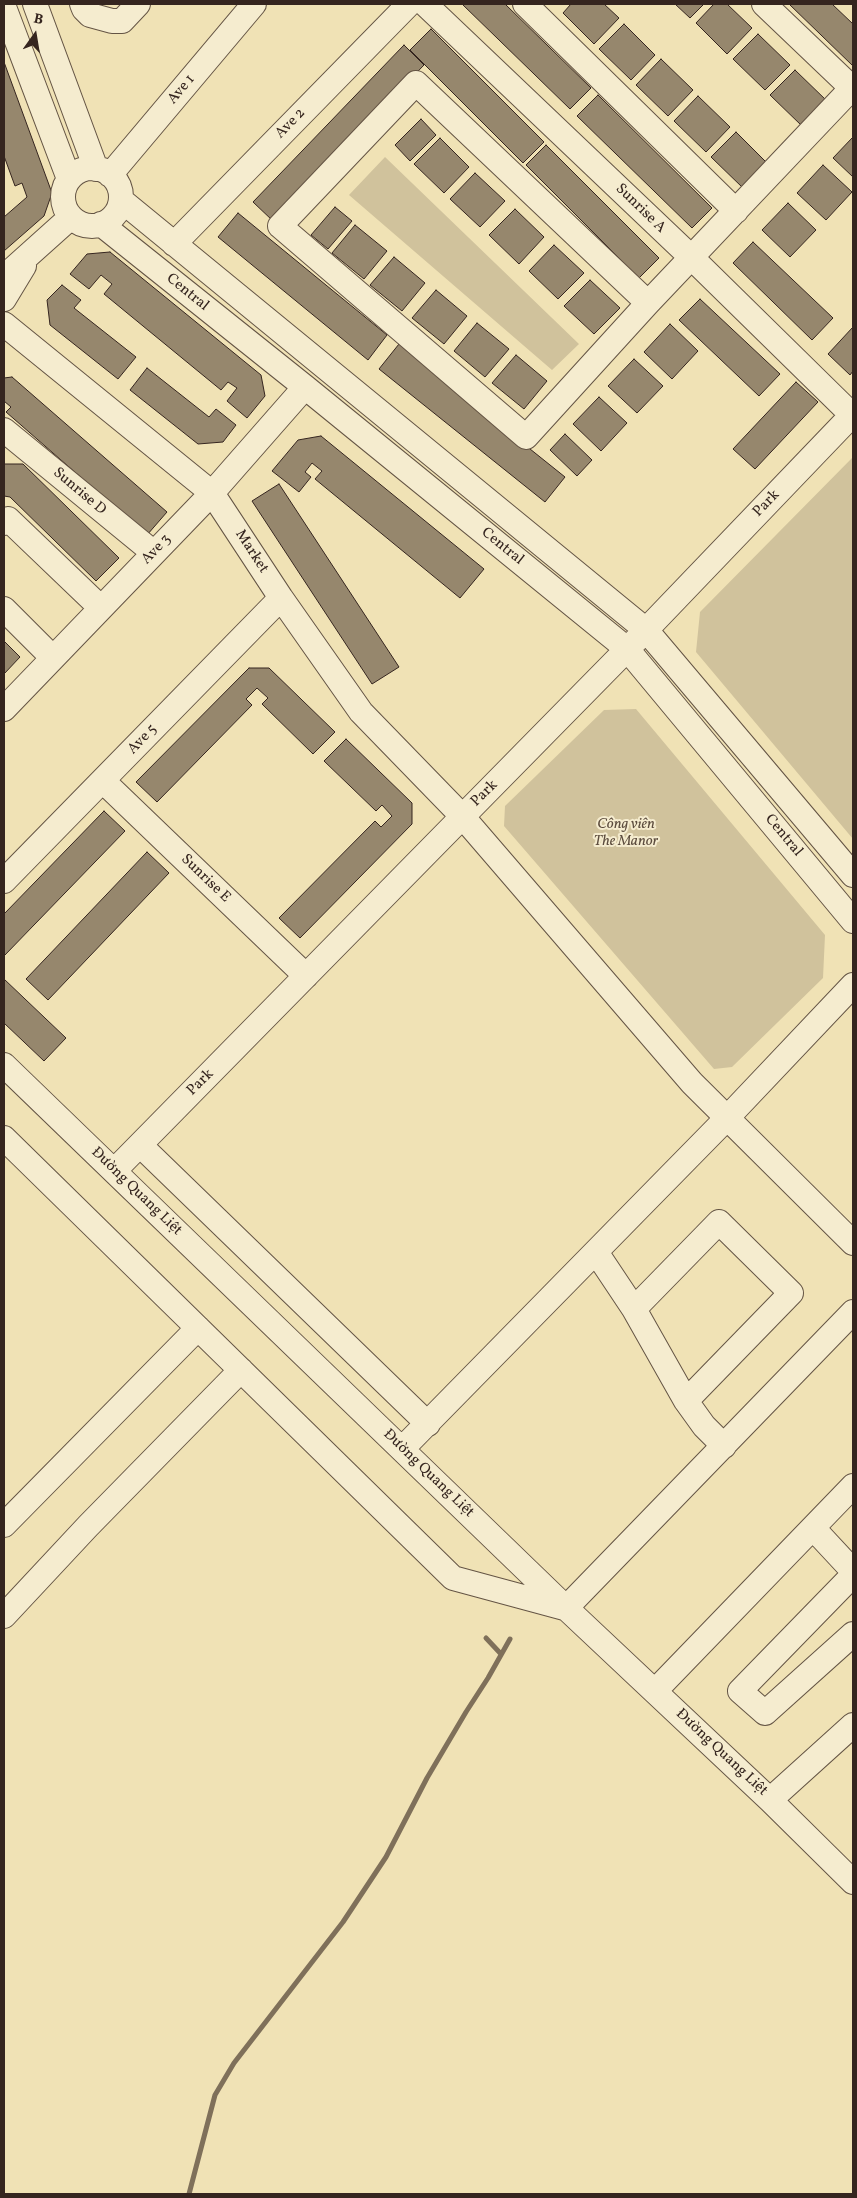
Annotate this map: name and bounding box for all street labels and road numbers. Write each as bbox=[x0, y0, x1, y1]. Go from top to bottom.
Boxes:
street label: Ave 1 bbox=[164, 71, 200, 109]
street label: Ave 2 bbox=[272, 105, 310, 143]
street label: Sunrise A bbox=[611, 180, 669, 238]
street label: Central bbox=[162, 270, 212, 316]
street label: Sunrise D bbox=[49, 465, 109, 519]
street label: Park bbox=[750, 487, 784, 521]
street label: Central bbox=[477, 524, 527, 570]
street label: Market bbox=[230, 527, 272, 577]
street label: Ave 3 bbox=[138, 531, 176, 569]
street label: Ave 5 bbox=[124, 721, 162, 759]
street label: Park bbox=[468, 777, 502, 811]
street label: Central bbox=[760, 811, 806, 861]
street label: Sunrise E bbox=[176, 851, 234, 907]
street label: Park bbox=[184, 1066, 218, 1100]
street label: Đường Quang Liệt bbox=[87, 1144, 185, 1240]
street label: Đường Quang Liệt bbox=[379, 1426, 477, 1522]
street label: Đường Quang Liệt bbox=[671, 1706, 771, 1800]

